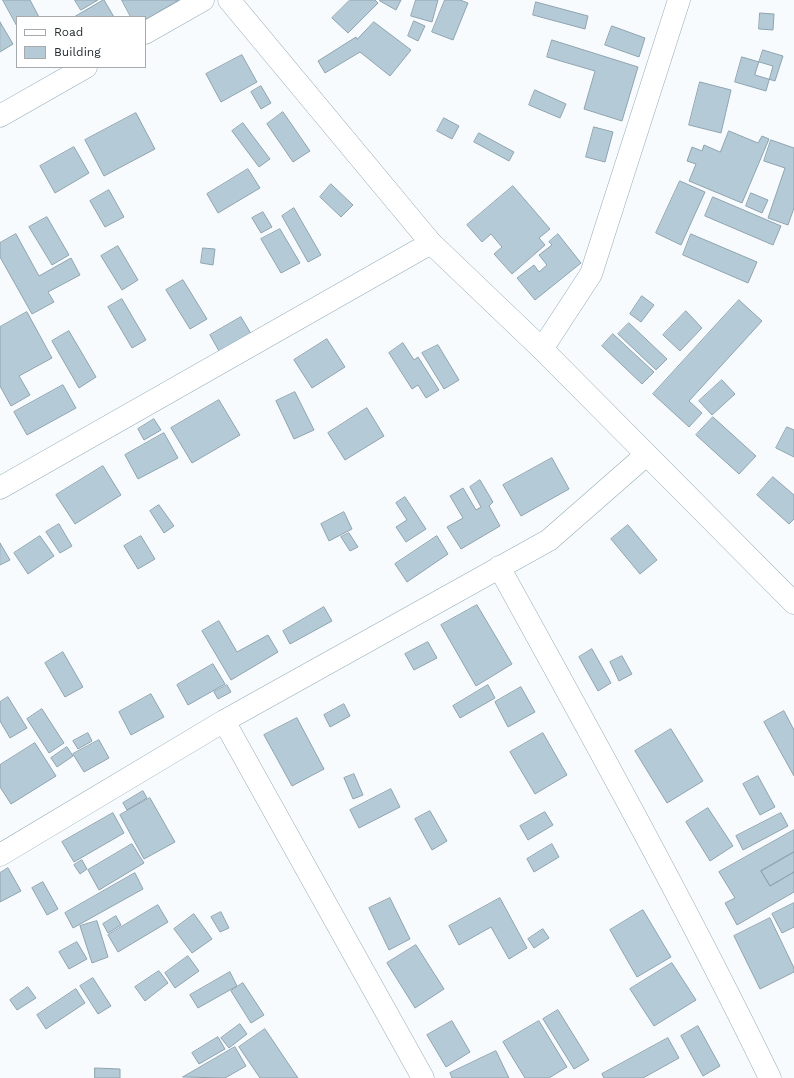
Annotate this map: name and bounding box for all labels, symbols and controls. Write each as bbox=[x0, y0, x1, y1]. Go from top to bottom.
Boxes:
legend bbox=[16, 16, 146, 68]
text: Road bbox=[54, 25, 83, 39]
text: Building bbox=[54, 45, 101, 59]

